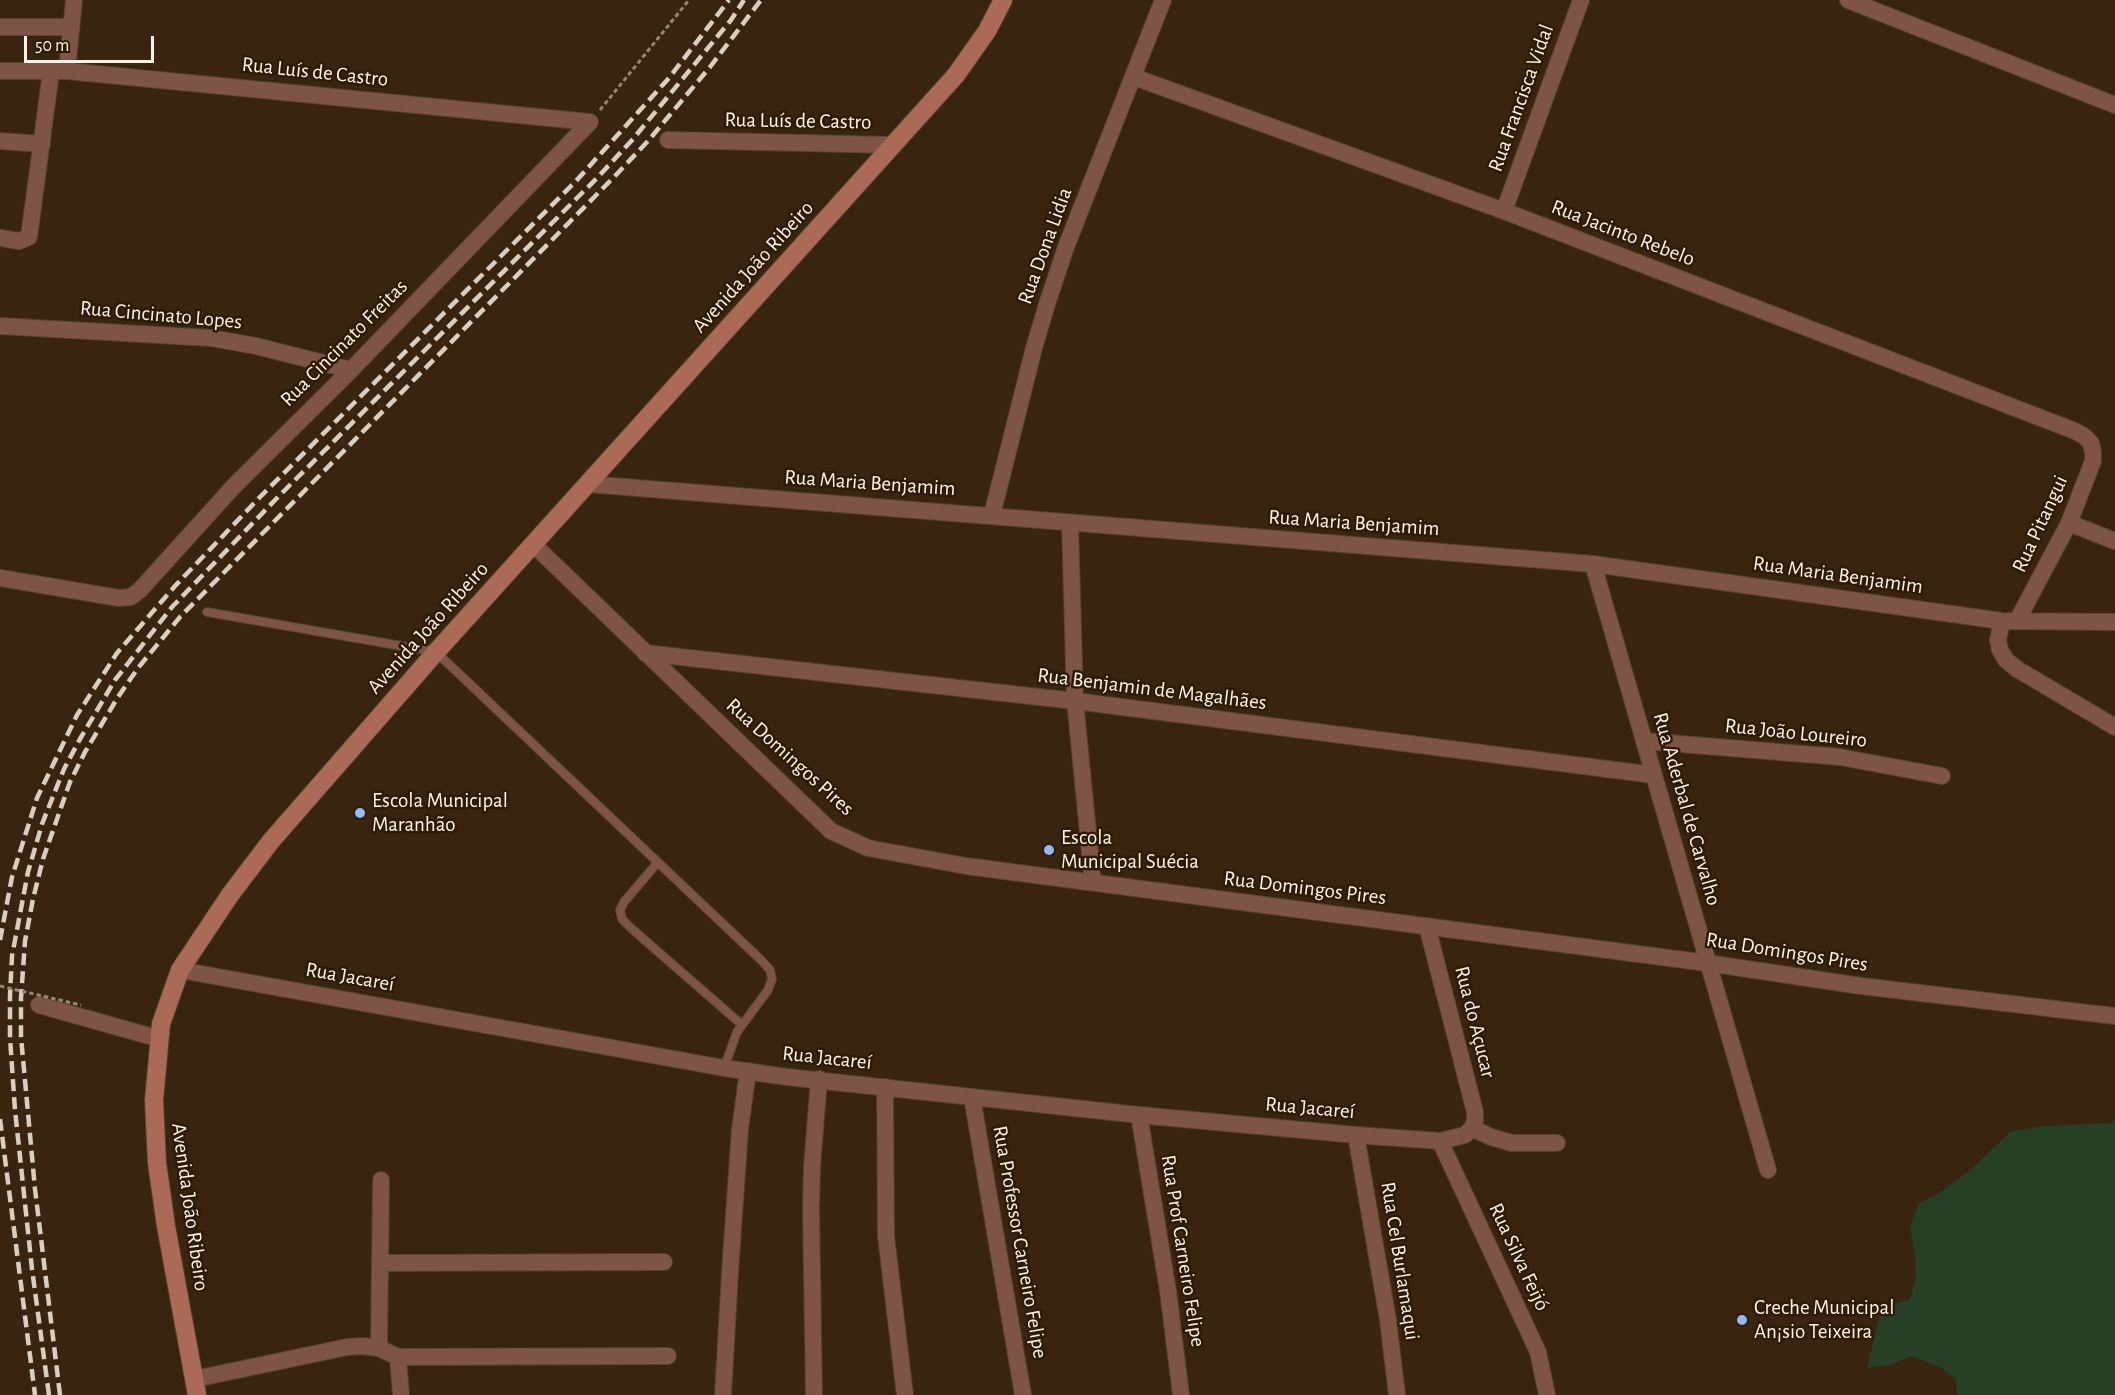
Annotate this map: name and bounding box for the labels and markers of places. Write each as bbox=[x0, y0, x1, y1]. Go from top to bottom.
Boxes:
place label: Escola Municipal Maranhão bbox=[372, 788, 508, 838]
marker: Escola Municipal Maranhão bbox=[353, 806, 367, 820]
place label: Escola Municipal Suécia bbox=[1061, 825, 1199, 875]
marker: Escola Municipal Suécia bbox=[1042, 843, 1056, 857]
place label: Creche Municipal An¡sio Teixeira bbox=[1754, 1295, 1894, 1345]
marker: Creche Municipal An¡sio Teixeira bbox=[1735, 1313, 1749, 1327]

